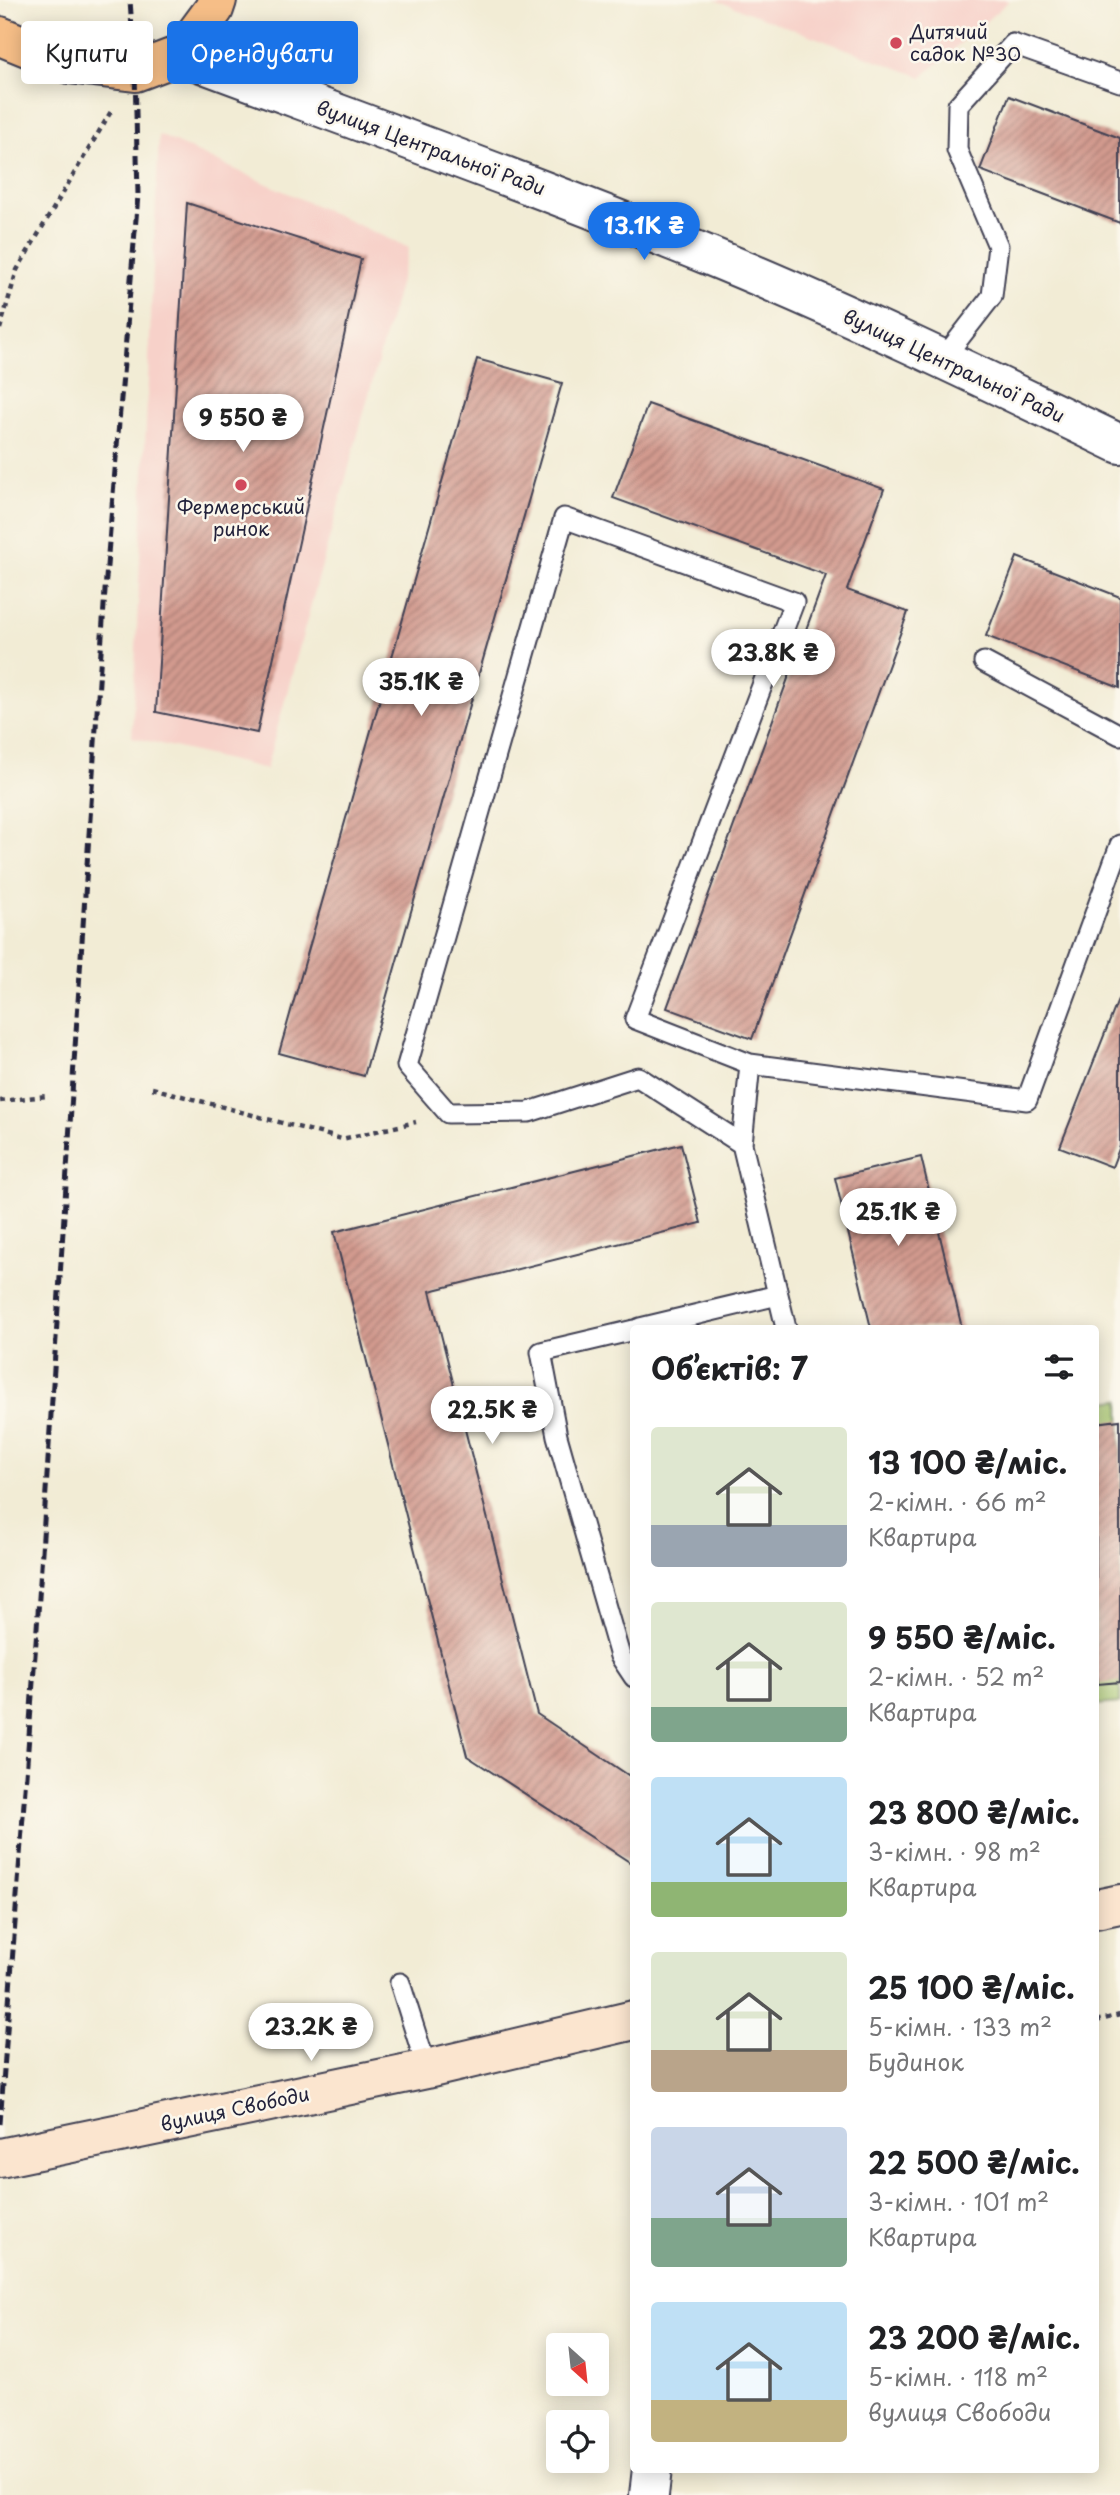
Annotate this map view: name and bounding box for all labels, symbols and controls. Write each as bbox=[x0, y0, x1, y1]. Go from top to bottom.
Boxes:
place label: Дитячий садок №30 bbox=[909, 17, 1021, 67]
chip: Купити bbox=[21, 21, 153, 84]
chip: Орендувати bbox=[167, 21, 358, 84]
marker: Дитячий садок №30 bbox=[888, 35, 904, 51]
street label: вулиця Центральної Ради bbox=[313, 93, 550, 202]
pin: 13.1K ₴ bbox=[579, 202, 709, 262]
text: 13.1K ₴ bbox=[604, 207, 684, 242]
street label: вулиця Центральної Ради bbox=[839, 301, 1070, 429]
pin: 9 550 ₴ bbox=[178, 394, 308, 454]
text: 9 550 ₴ bbox=[199, 399, 287, 434]
marker: Фермерський ринок bbox=[233, 477, 249, 493]
place label: Фермерський ринок bbox=[177, 492, 305, 542]
pin: 23.8K ₴ bbox=[708, 630, 838, 689]
text: 23.8K ₴ bbox=[727, 634, 819, 669]
pin: 35.1K ₴ bbox=[356, 658, 486, 718]
text: 35.1K ₴ bbox=[378, 663, 464, 698]
pin: 25.1K ₴ bbox=[833, 1188, 963, 1248]
text: 25.1K ₴ bbox=[856, 1193, 940, 1228]
text: Об’єктів: 7 bbox=[651, 1345, 808, 1390]
icon: filters bbox=[1040, 1348, 1078, 1386]
pin: 22.5K ₴ bbox=[427, 1386, 557, 1446]
text: 22.5K ₴ bbox=[447, 1391, 537, 1426]
text: 13 100 ₴/міс. bbox=[868, 1439, 1067, 1484]
icon: home bbox=[707, 1455, 791, 1539]
text: 2-кімн. · 66 m² bbox=[868, 1484, 1047, 1519]
text: Квартира bbox=[868, 1519, 976, 1554]
text: 9 550 ₴/міс. bbox=[868, 1614, 1056, 1659]
icon: home bbox=[707, 1630, 791, 1714]
text: 2-кімн. · 52 m² bbox=[868, 1659, 1044, 1694]
text: Квартира bbox=[868, 1694, 976, 1729]
text: 23 800 ₴/міс. bbox=[868, 1789, 1080, 1834]
icon: home bbox=[707, 1805, 791, 1889]
text: 3-кімн. · 98 m² bbox=[868, 1834, 1041, 1869]
text: Квартира bbox=[868, 1869, 976, 1904]
text: 25 100 ₴/міс. bbox=[868, 1964, 1075, 2009]
icon: home bbox=[707, 1980, 791, 2064]
pin: 23.2K ₴ bbox=[246, 2004, 376, 2063]
text: 23.2K ₴ bbox=[264, 2008, 358, 2043]
text: 5-кімн. · 133 m² bbox=[868, 2009, 1052, 2044]
text: Будинок bbox=[868, 2044, 964, 2079]
street label: вулиця Свободи bbox=[158, 2079, 312, 2137]
text: 22 500 ₴/міс. bbox=[868, 2139, 1080, 2184]
icon: home bbox=[707, 2155, 791, 2239]
text: 3-кімн. · 101 m² bbox=[868, 2184, 1049, 2219]
text: Квартира bbox=[868, 2219, 976, 2254]
text: 23 200 ₴/міс. bbox=[868, 2314, 1080, 2359]
icon: home bbox=[707, 2330, 791, 2414]
north arrow bbox=[546, 2333, 609, 2396]
map controls bbox=[546, 2333, 609, 2473]
text: 5-кімн. · 118 m² bbox=[868, 2359, 1048, 2394]
text: вулиця Свободи bbox=[868, 2394, 1051, 2429]
button: locate bbox=[546, 2410, 609, 2473]

